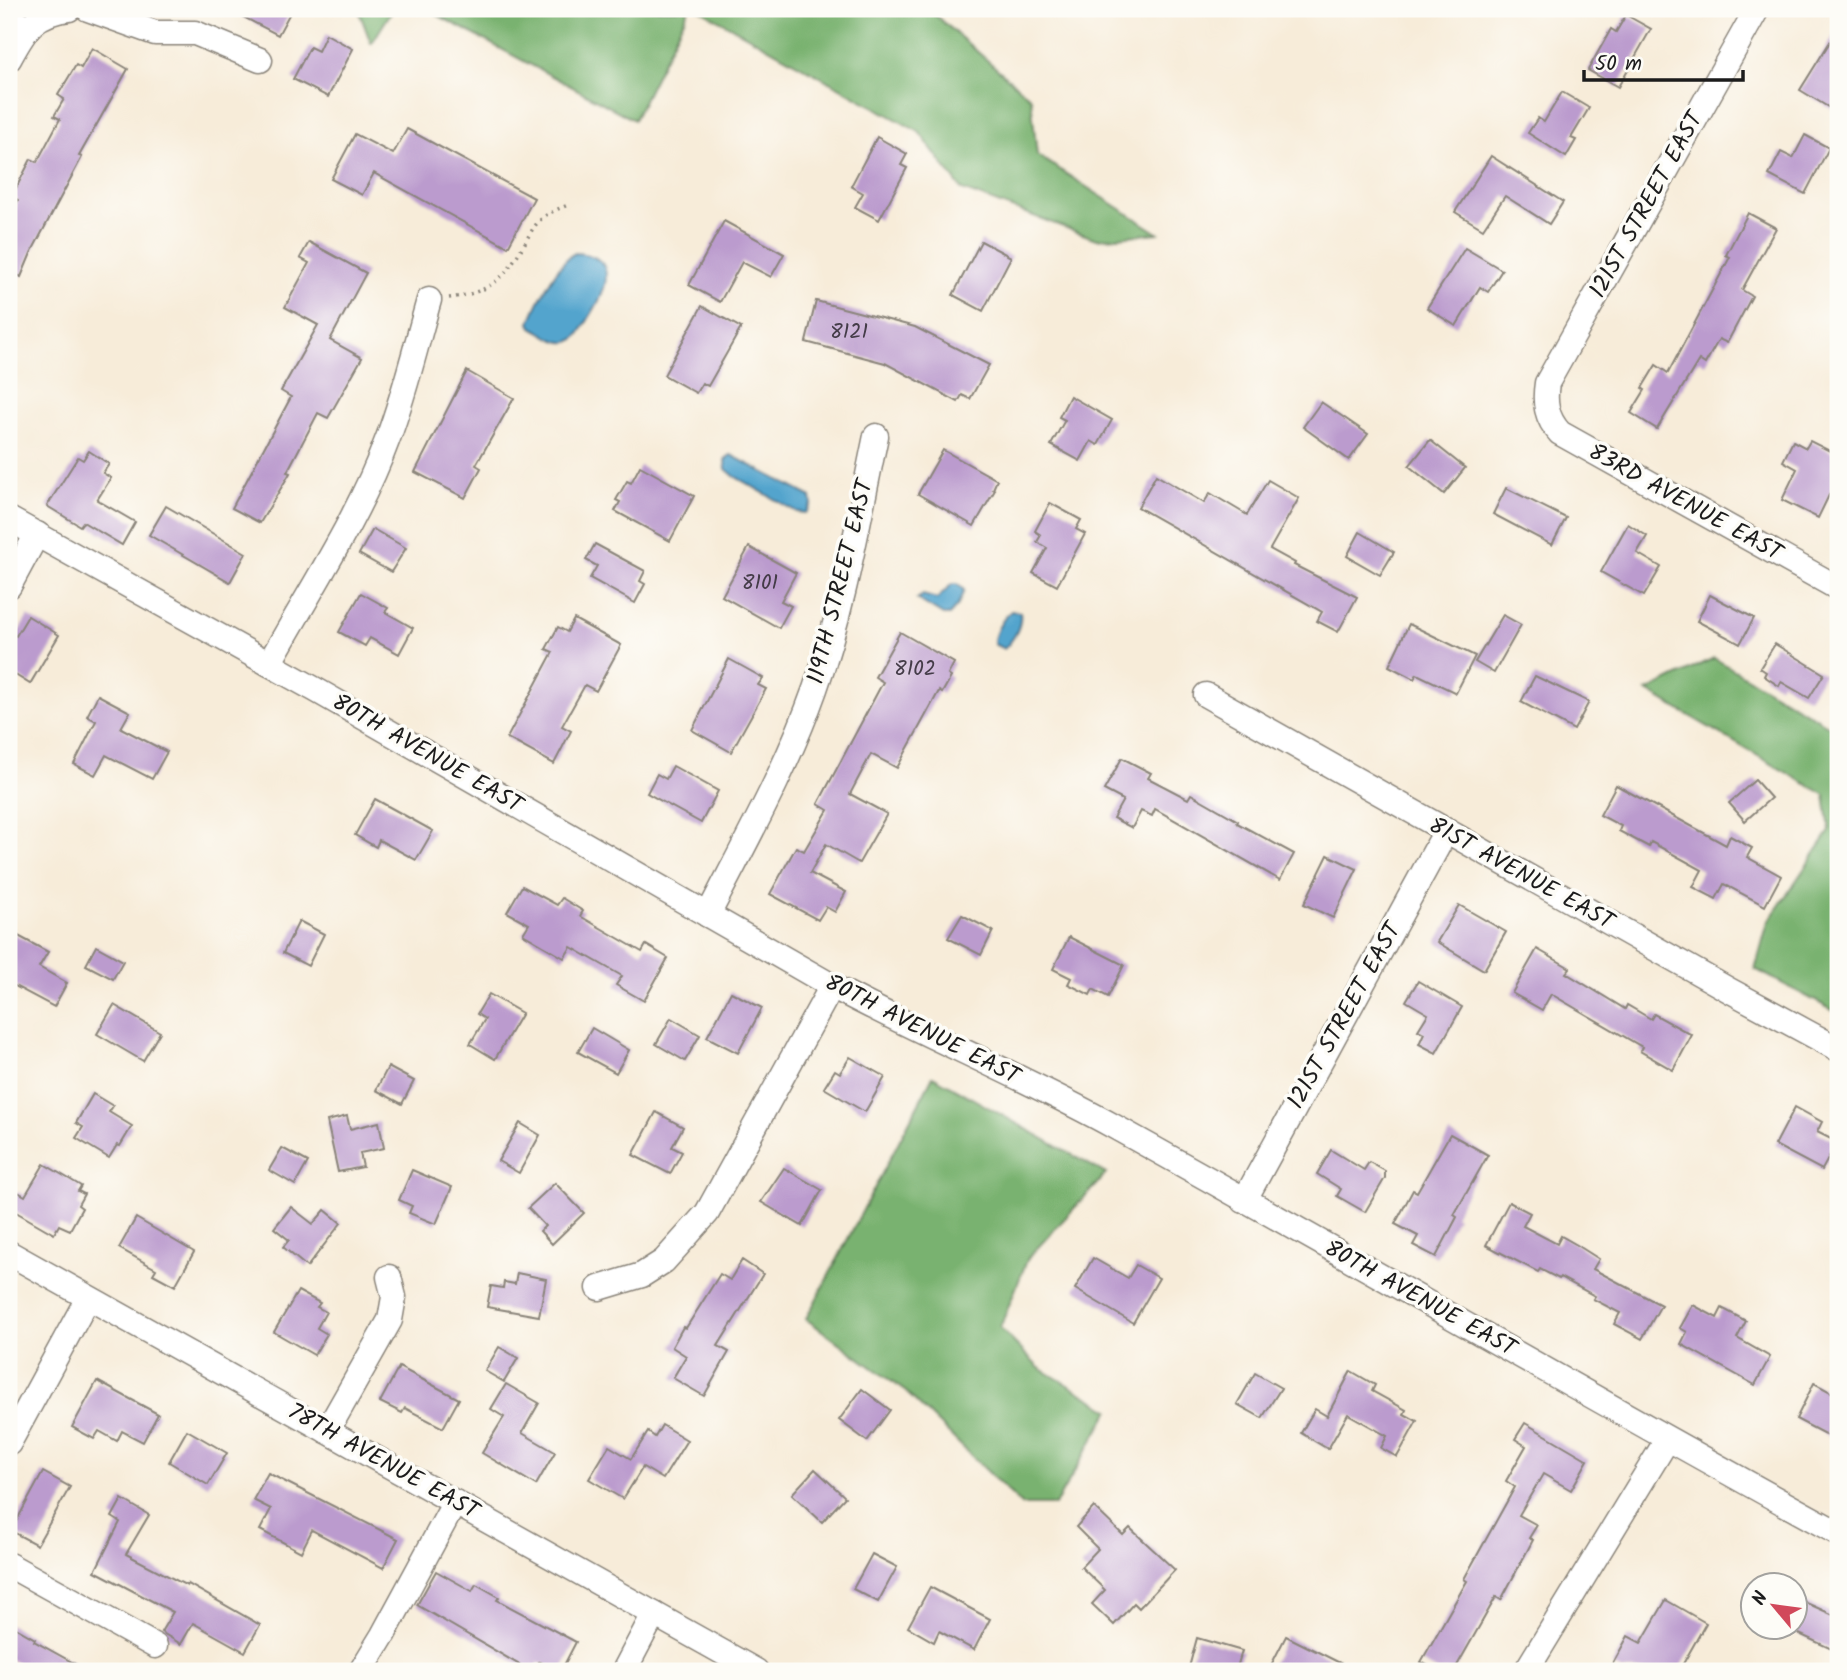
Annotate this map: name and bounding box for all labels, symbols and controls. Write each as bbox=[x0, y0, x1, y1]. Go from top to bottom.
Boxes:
scale bar bbox=[1584, 38, 1744, 82]
text: 50 m bbox=[1595, 48, 1642, 81]
street label: 121ST STREET EAST bbox=[1579, 102, 1716, 306]
house number: 8121 bbox=[830, 316, 868, 349]
street label: 83RD AVENUE EAST bbox=[1581, 433, 1791, 574]
street label: 119TH STREET EAST bbox=[797, 473, 886, 688]
house number: 8101 bbox=[742, 567, 778, 600]
house number: 8102 bbox=[894, 653, 936, 686]
street label: 80TH AVENUE EAST bbox=[324, 683, 532, 826]
street label: 81ST AVENUE EAST bbox=[1421, 807, 1623, 942]
street label: 121ST STREET EAST bbox=[1277, 913, 1414, 1117]
street label: 80TH AVENUE EAST bbox=[817, 964, 1029, 1097]
street label: 80TH AVENUE EAST bbox=[1317, 1230, 1525, 1369]
street label: 78TH AVENUE EAST bbox=[280, 1393, 488, 1532]
north arrow bbox=[1738, 1572, 1808, 1642]
text: N bbox=[1745, 1586, 1777, 1611]

